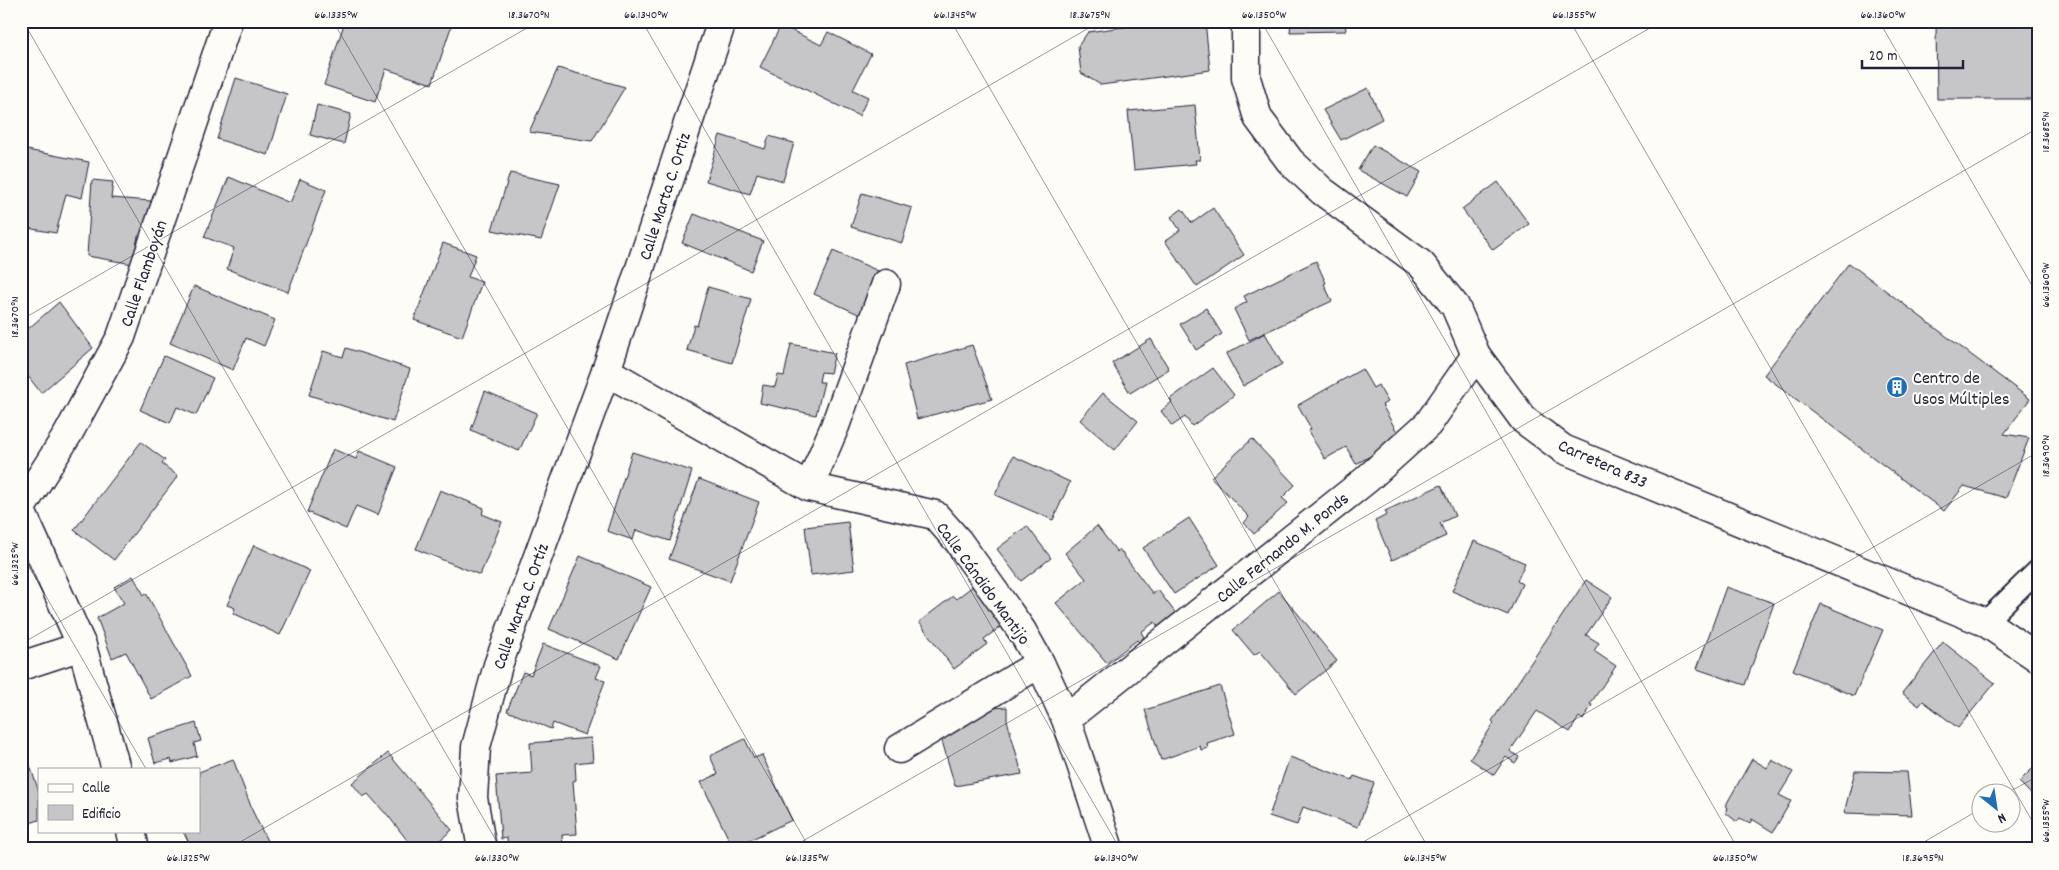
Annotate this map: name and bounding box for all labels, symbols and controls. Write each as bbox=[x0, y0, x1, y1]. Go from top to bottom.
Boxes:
text: 66.1335°W bbox=[314, 7, 358, 24]
text: 18.3670°N bbox=[508, 7, 550, 24]
text: 66.1340°W bbox=[624, 7, 668, 24]
text: 66.1345°W bbox=[934, 7, 977, 24]
text: 18.3675°N bbox=[1070, 7, 1110, 24]
text: 66.1350°W bbox=[1242, 7, 1286, 24]
text: 66.1355°W bbox=[1552, 7, 1596, 24]
text: 66.1360°W bbox=[1861, 7, 1906, 24]
scale bar bbox=[1862, 38, 1963, 70]
text: 20 m bbox=[1869, 46, 1897, 68]
text: 18.3685°N bbox=[2038, 112, 2055, 152]
street label: Calle Marta C. Ortiz bbox=[634, 130, 699, 264]
street label: Calle Flamboyán bbox=[115, 217, 175, 331]
text: 66.1360°W bbox=[2038, 262, 2055, 307]
text: 18.3670°N bbox=[7, 296, 24, 338]
place label: Centro de Usos Múltiples bbox=[1913, 367, 2010, 413]
building icon: Centro de Usos Múltiples bbox=[1885, 375, 1909, 399]
street label: Carretera 833 bbox=[1553, 434, 1651, 496]
text: 18.3690°N bbox=[2038, 435, 2055, 477]
street label: Calle Fernando M. Ponds bbox=[1212, 487, 1355, 610]
street label: Calle Cándido Mantijo bbox=[929, 518, 1035, 651]
street label: Calle Marta C. Ortíz bbox=[488, 540, 557, 673]
text: 66.1325°W bbox=[7, 542, 24, 586]
legend bbox=[38, 768, 200, 832]
text: Calle bbox=[82, 778, 111, 800]
north arrow bbox=[1972, 782, 2022, 832]
text: 66.1355°W bbox=[2038, 799, 2055, 843]
text: Edificio bbox=[82, 804, 121, 826]
text: N bbox=[1993, 807, 2009, 828]
text: 66.1325°W bbox=[166, 850, 210, 867]
text: 66.1330°W bbox=[475, 850, 519, 867]
text: 66.1335°W bbox=[785, 850, 829, 867]
text: 66.1340°W bbox=[1094, 850, 1138, 867]
text: 66.1345°W bbox=[1404, 850, 1447, 867]
text: 66.1350°W bbox=[1713, 850, 1757, 867]
text: 18.3695°N bbox=[1902, 850, 1944, 867]

